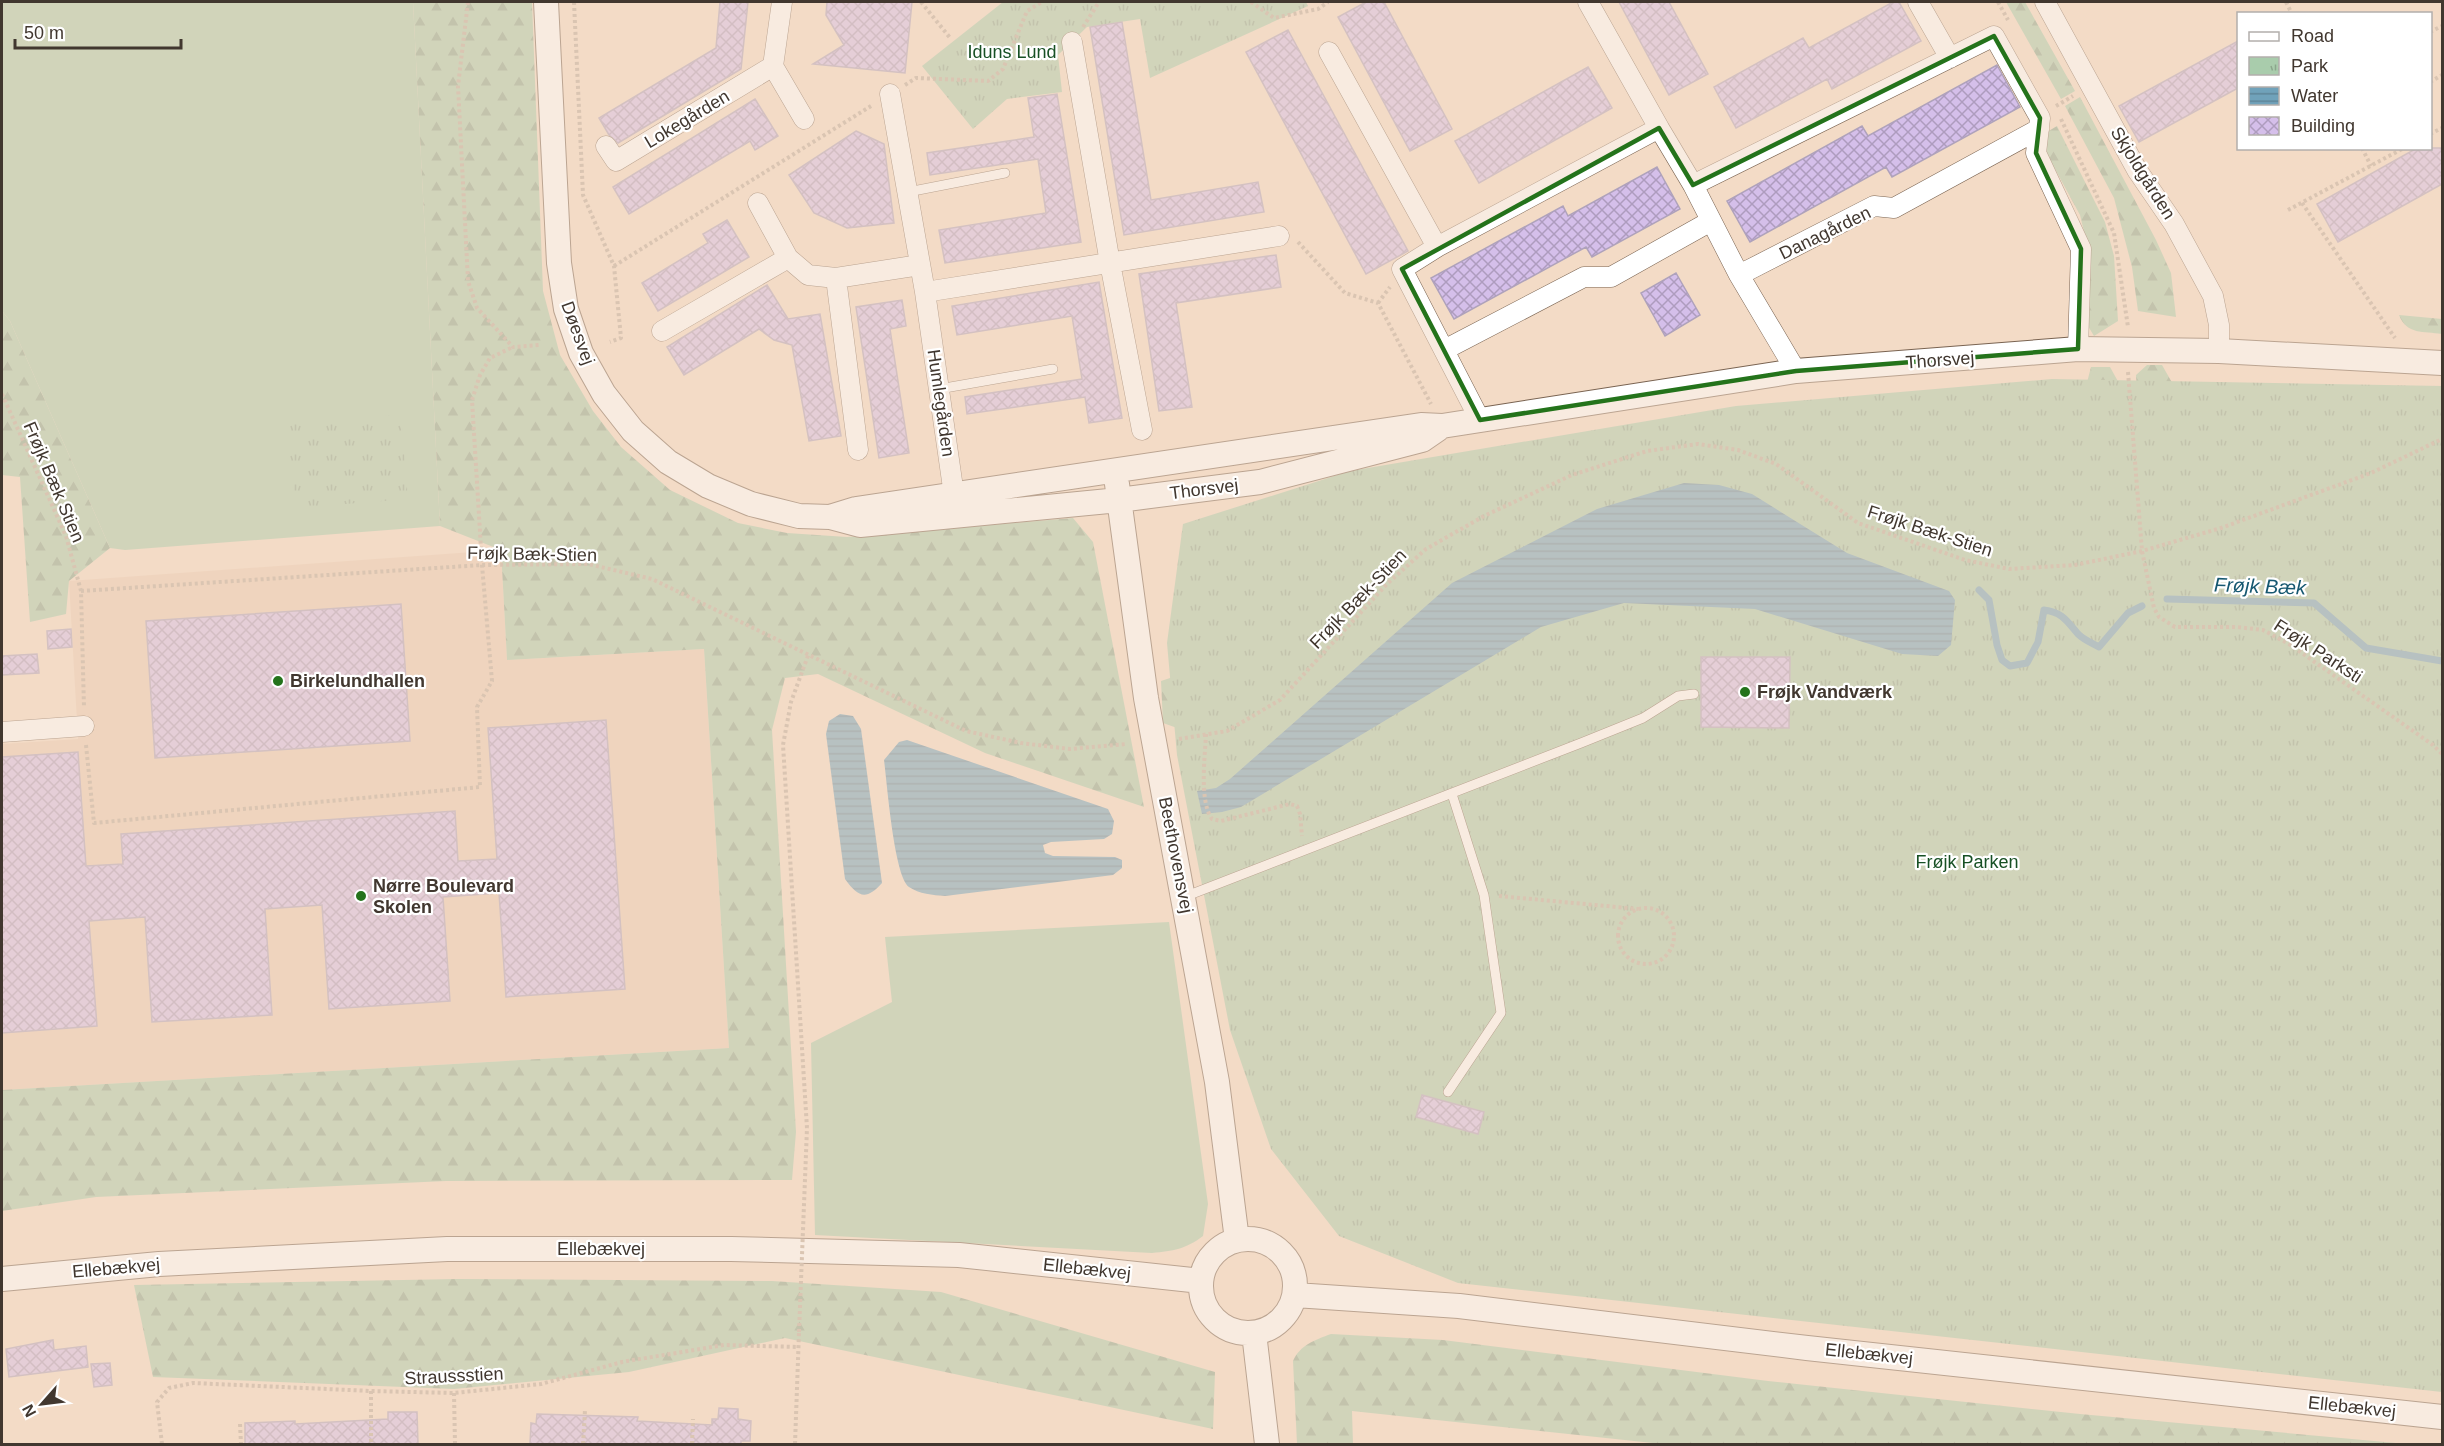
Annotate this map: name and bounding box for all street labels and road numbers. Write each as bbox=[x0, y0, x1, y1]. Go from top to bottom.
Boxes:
street label: Lokegården bbox=[641, 86, 733, 152]
street label: Skjoldgården bbox=[2107, 123, 2179, 223]
street label: Danagården bbox=[1776, 202, 1874, 264]
street label: Døesvej bbox=[557, 299, 599, 367]
street label: Humlegården bbox=[924, 348, 958, 458]
street label: Thorsvej bbox=[1905, 348, 1975, 372]
street label: Frøjk Bæk Stien bbox=[20, 419, 88, 545]
street label: Thorsvej bbox=[1169, 475, 1239, 503]
street label: Frøjk Bæk-Stien bbox=[1865, 501, 1995, 561]
street label: Frøjk Bæk-Stien bbox=[467, 543, 597, 565]
street label: Frøjk Bæk-Stien bbox=[1306, 545, 1410, 653]
street label: Frøjk Parksti bbox=[2270, 615, 2366, 687]
street label: Beethovensvej bbox=[1155, 795, 1197, 915]
street label: Ellebækvej bbox=[557, 1239, 645, 1259]
street label: Ellebækvej bbox=[71, 1254, 161, 1282]
street label: Ellebækvej bbox=[1042, 1254, 1132, 1284]
street label: Ellebækvej bbox=[1824, 1339, 1914, 1369]
street label: Straussstien bbox=[404, 1363, 504, 1389]
street label: Ellebækvej bbox=[2307, 1392, 2397, 1422]

